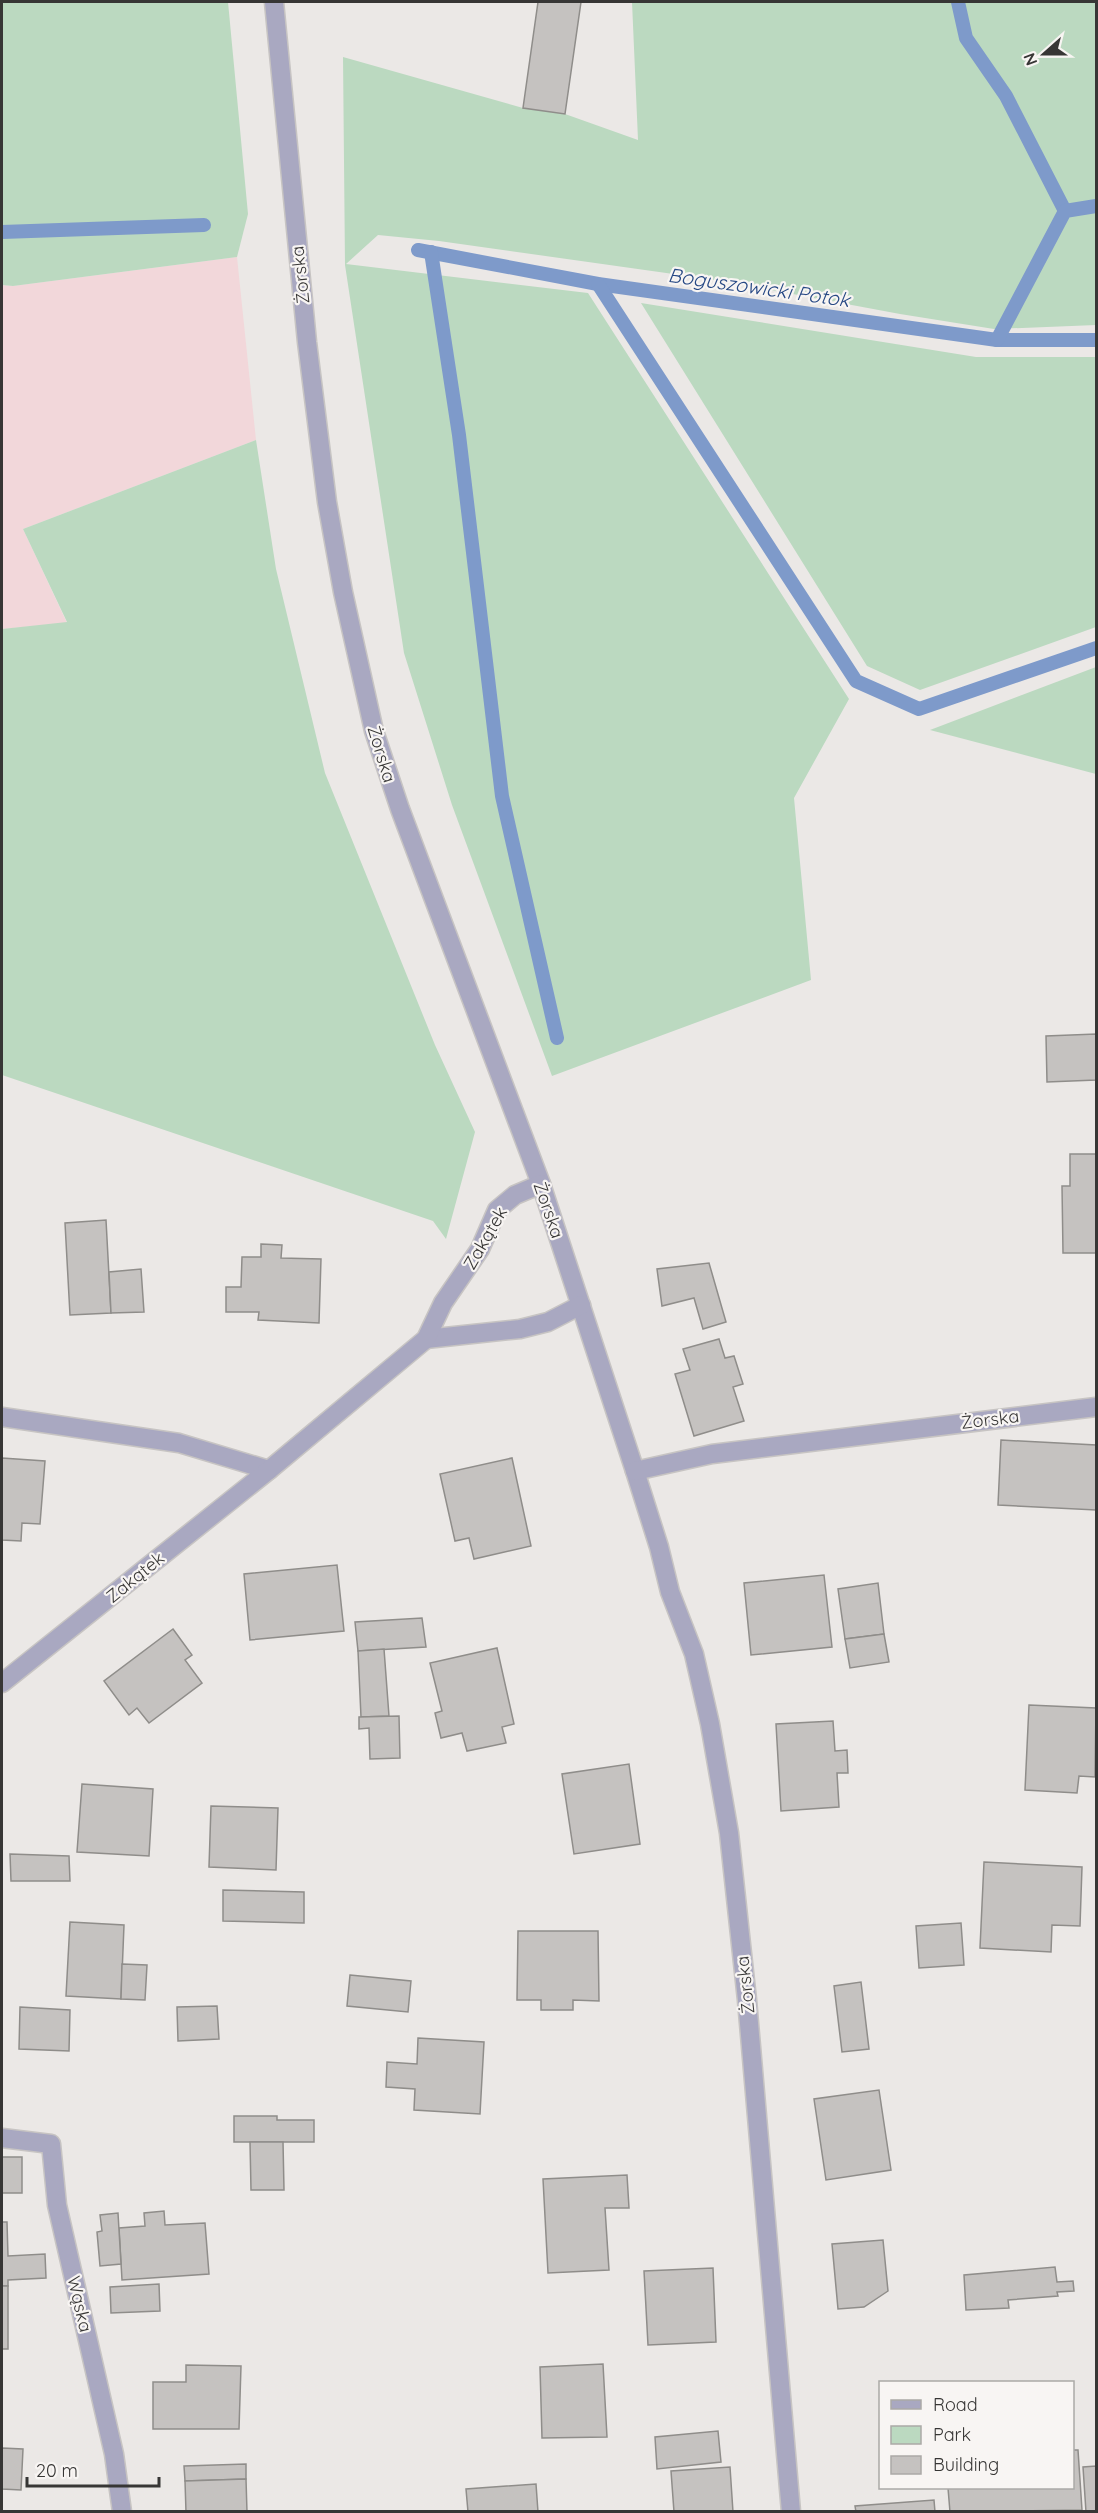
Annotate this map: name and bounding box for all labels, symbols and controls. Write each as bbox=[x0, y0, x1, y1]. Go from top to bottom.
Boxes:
north arrow bbox=[1014, 24, 1074, 84]
text: N bbox=[1019, 50, 1041, 68]
street label: Żorska bbox=[286, 245, 314, 305]
water label: Boguszowicki Potok bbox=[667, 262, 854, 312]
street label: Żorska bbox=[362, 723, 402, 785]
street label: Żorska bbox=[529, 1179, 569, 1241]
street label: Zakątek bbox=[458, 1202, 512, 1274]
street label: Żorska bbox=[960, 1404, 1020, 1434]
street label: Zakątek bbox=[101, 1546, 169, 1608]
street label: Żorska bbox=[731, 1955, 759, 2015]
street label: Wąska bbox=[62, 2274, 98, 2334]
legend bbox=[879, 2381, 1074, 2489]
text: Road bbox=[933, 2393, 978, 2416]
text: Park bbox=[933, 2423, 971, 2446]
scale bar bbox=[27, 2450, 159, 2488]
text: Building bbox=[933, 2453, 999, 2476]
text: 20 m bbox=[36, 2459, 78, 2482]

